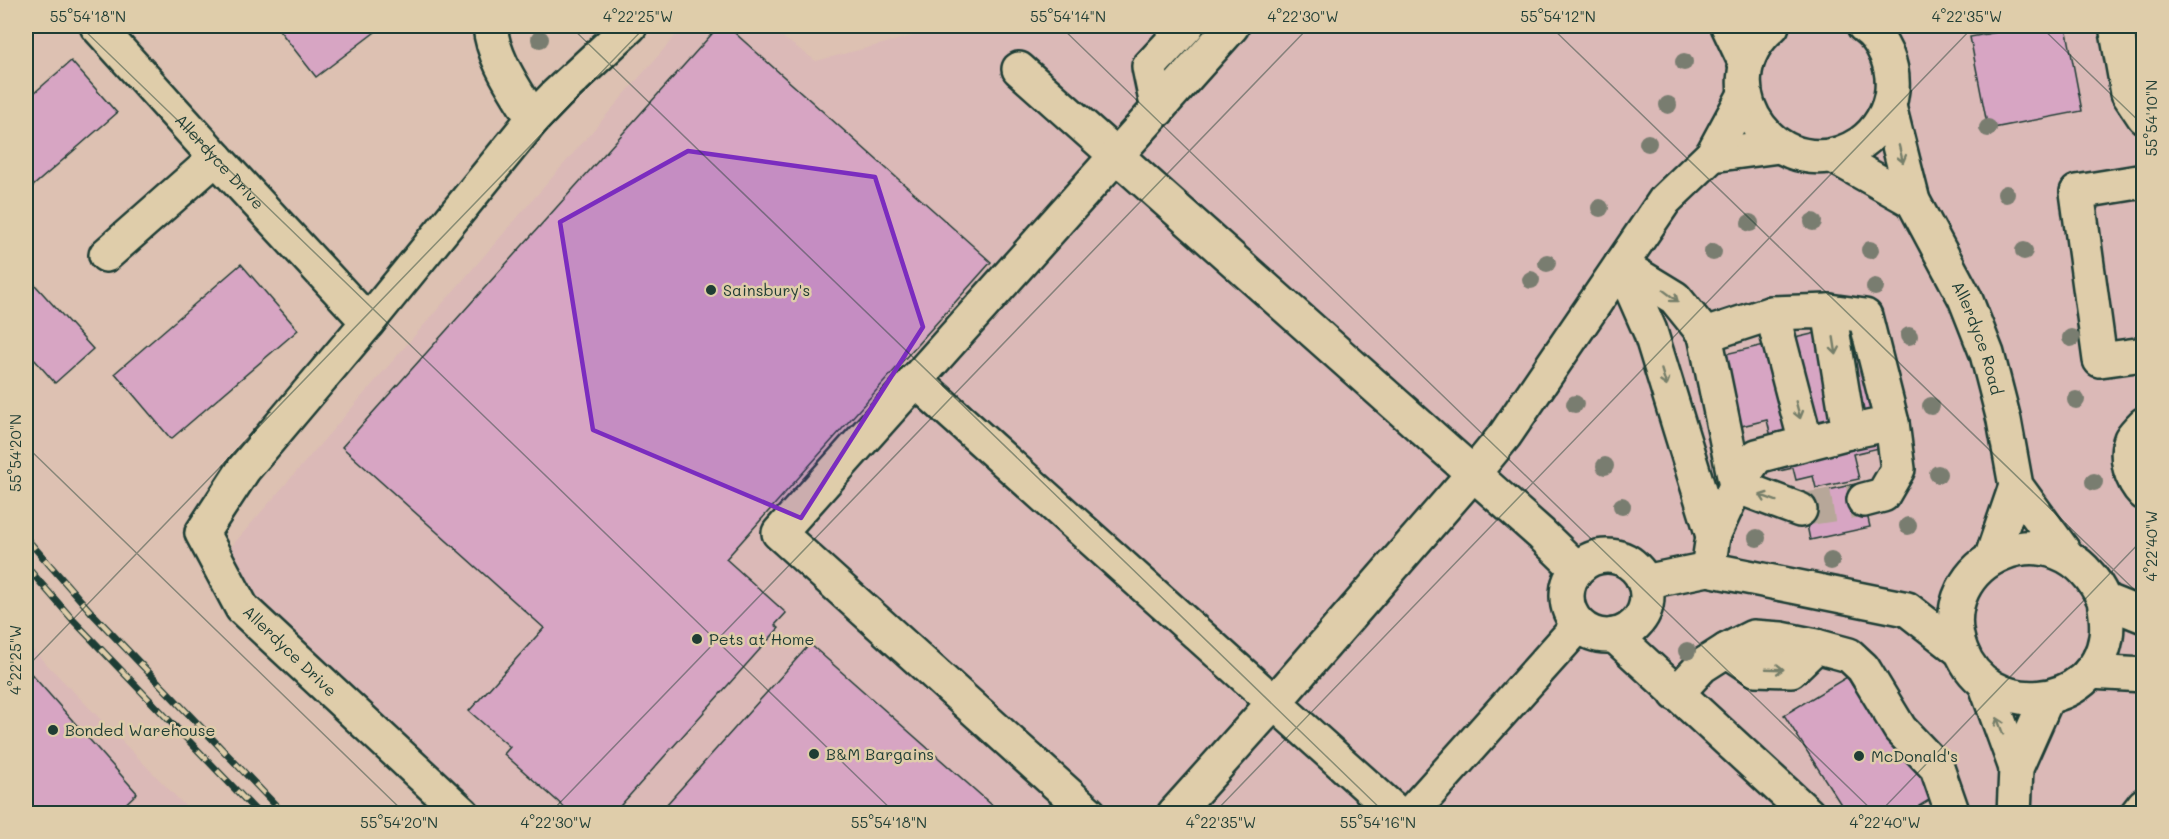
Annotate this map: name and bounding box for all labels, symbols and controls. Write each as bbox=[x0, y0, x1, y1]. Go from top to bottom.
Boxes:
text: 55°54'18"N bbox=[50, 6, 126, 26]
text: 4°22'25"W bbox=[603, 6, 673, 26]
text: 55°54'14"N bbox=[1030, 6, 1106, 26]
text: 4°22'30"W bbox=[1267, 6, 1339, 26]
text: 55°54'12"N bbox=[1520, 6, 1596, 26]
text: 4°22'35"W bbox=[1932, 6, 2002, 26]
text: 55°54'10"N bbox=[2141, 80, 2161, 156]
street label: Allerdyce Drive bbox=[171, 109, 269, 214]
one-way arrow bbox=[1895, 144, 1907, 163]
street label: Allerdyce Road bbox=[1948, 277, 2008, 397]
place label: Sainsbury's bbox=[723, 279, 810, 300]
marker: Sainsbury's bbox=[704, 283, 718, 297]
one-way arrow bbox=[1662, 290, 1678, 302]
one-way arrow bbox=[1829, 336, 1840, 356]
one-way arrow bbox=[1659, 368, 1670, 387]
one-way arrow bbox=[1792, 400, 1804, 419]
text: 55°54'20"N bbox=[5, 414, 25, 492]
one-way arrow bbox=[1759, 491, 1778, 502]
text: 4°22'40"W bbox=[2141, 510, 2161, 582]
street label: Allerdyce Drive bbox=[239, 601, 342, 701]
text: 4°22'25"W bbox=[5, 625, 25, 695]
place label: Pets at Home bbox=[709, 628, 814, 649]
marker: Pets at Home bbox=[690, 632, 704, 646]
one-way arrow bbox=[1764, 664, 1784, 675]
one-way arrow bbox=[1994, 717, 2005, 735]
place label: Bonded Warehouse bbox=[65, 719, 216, 740]
marker: Bonded Warehouse bbox=[46, 723, 60, 737]
place label: B&M Bargains bbox=[826, 743, 934, 764]
place label: McDonald's bbox=[1871, 745, 1958, 766]
marker: B&M Bargains bbox=[807, 747, 821, 761]
marker: McDonald's bbox=[1852, 749, 1866, 763]
text: 55°54'20"N bbox=[360, 812, 438, 832]
text: 4°22'30"W bbox=[520, 812, 592, 832]
text: 55°54'18"N bbox=[851, 812, 927, 832]
text: 4°22'35"W bbox=[1186, 812, 1256, 832]
text: 55°54'16"N bbox=[1340, 812, 1416, 832]
text: 4°22'40"W bbox=[1849, 812, 1921, 832]

